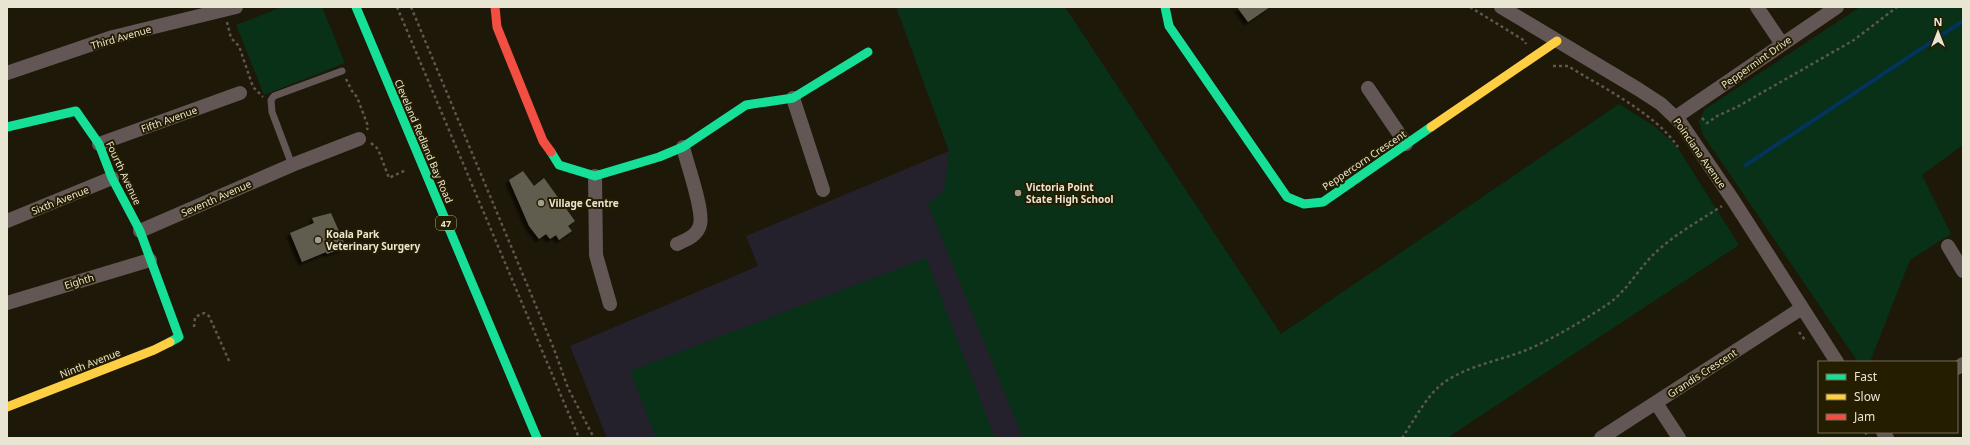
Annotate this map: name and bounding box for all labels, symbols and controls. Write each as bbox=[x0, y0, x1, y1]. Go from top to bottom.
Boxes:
north arrow bbox=[1918, 12, 1958, 52]
text: N bbox=[1934, 14, 1942, 29]
street label: Third Avenue bbox=[89, 22, 153, 52]
street label: Peppermint Drive bbox=[1718, 32, 1794, 91]
street label: Cleveland Redland Bay Road bbox=[392, 77, 456, 205]
street label: Fifth Avenue bbox=[139, 102, 199, 136]
street label: Poinciana Avenue bbox=[1670, 115, 1730, 191]
street label: Peppercorn Crescent bbox=[1319, 127, 1409, 193]
street label: Fourth Avenue bbox=[103, 139, 145, 208]
street label: Seventh Avenue bbox=[179, 176, 254, 220]
place label: Victoria Point State High School bbox=[1026, 180, 1113, 206]
street label: Sixth Avenue bbox=[29, 182, 91, 218]
marker: Victoria Point State High School bbox=[1013, 188, 1023, 198]
place label: Village Centre bbox=[549, 196, 619, 210]
marker: Village Centre bbox=[536, 198, 546, 208]
road number: 47 bbox=[436, 216, 456, 230]
place label: Koala Park Veterinary Surgery bbox=[326, 227, 420, 253]
marker: Koala Park Veterinary Surgery bbox=[313, 235, 323, 245]
street label: Eighth bbox=[62, 270, 96, 292]
street label: Ninth Avenue bbox=[58, 345, 123, 381]
street label: Grandis Crescent bbox=[1665, 345, 1740, 401]
legend bbox=[1818, 361, 1958, 433]
text: Fast bbox=[1854, 368, 1878, 385]
text: Slow bbox=[1854, 388, 1881, 405]
text: Jam bbox=[1853, 408, 1875, 425]

